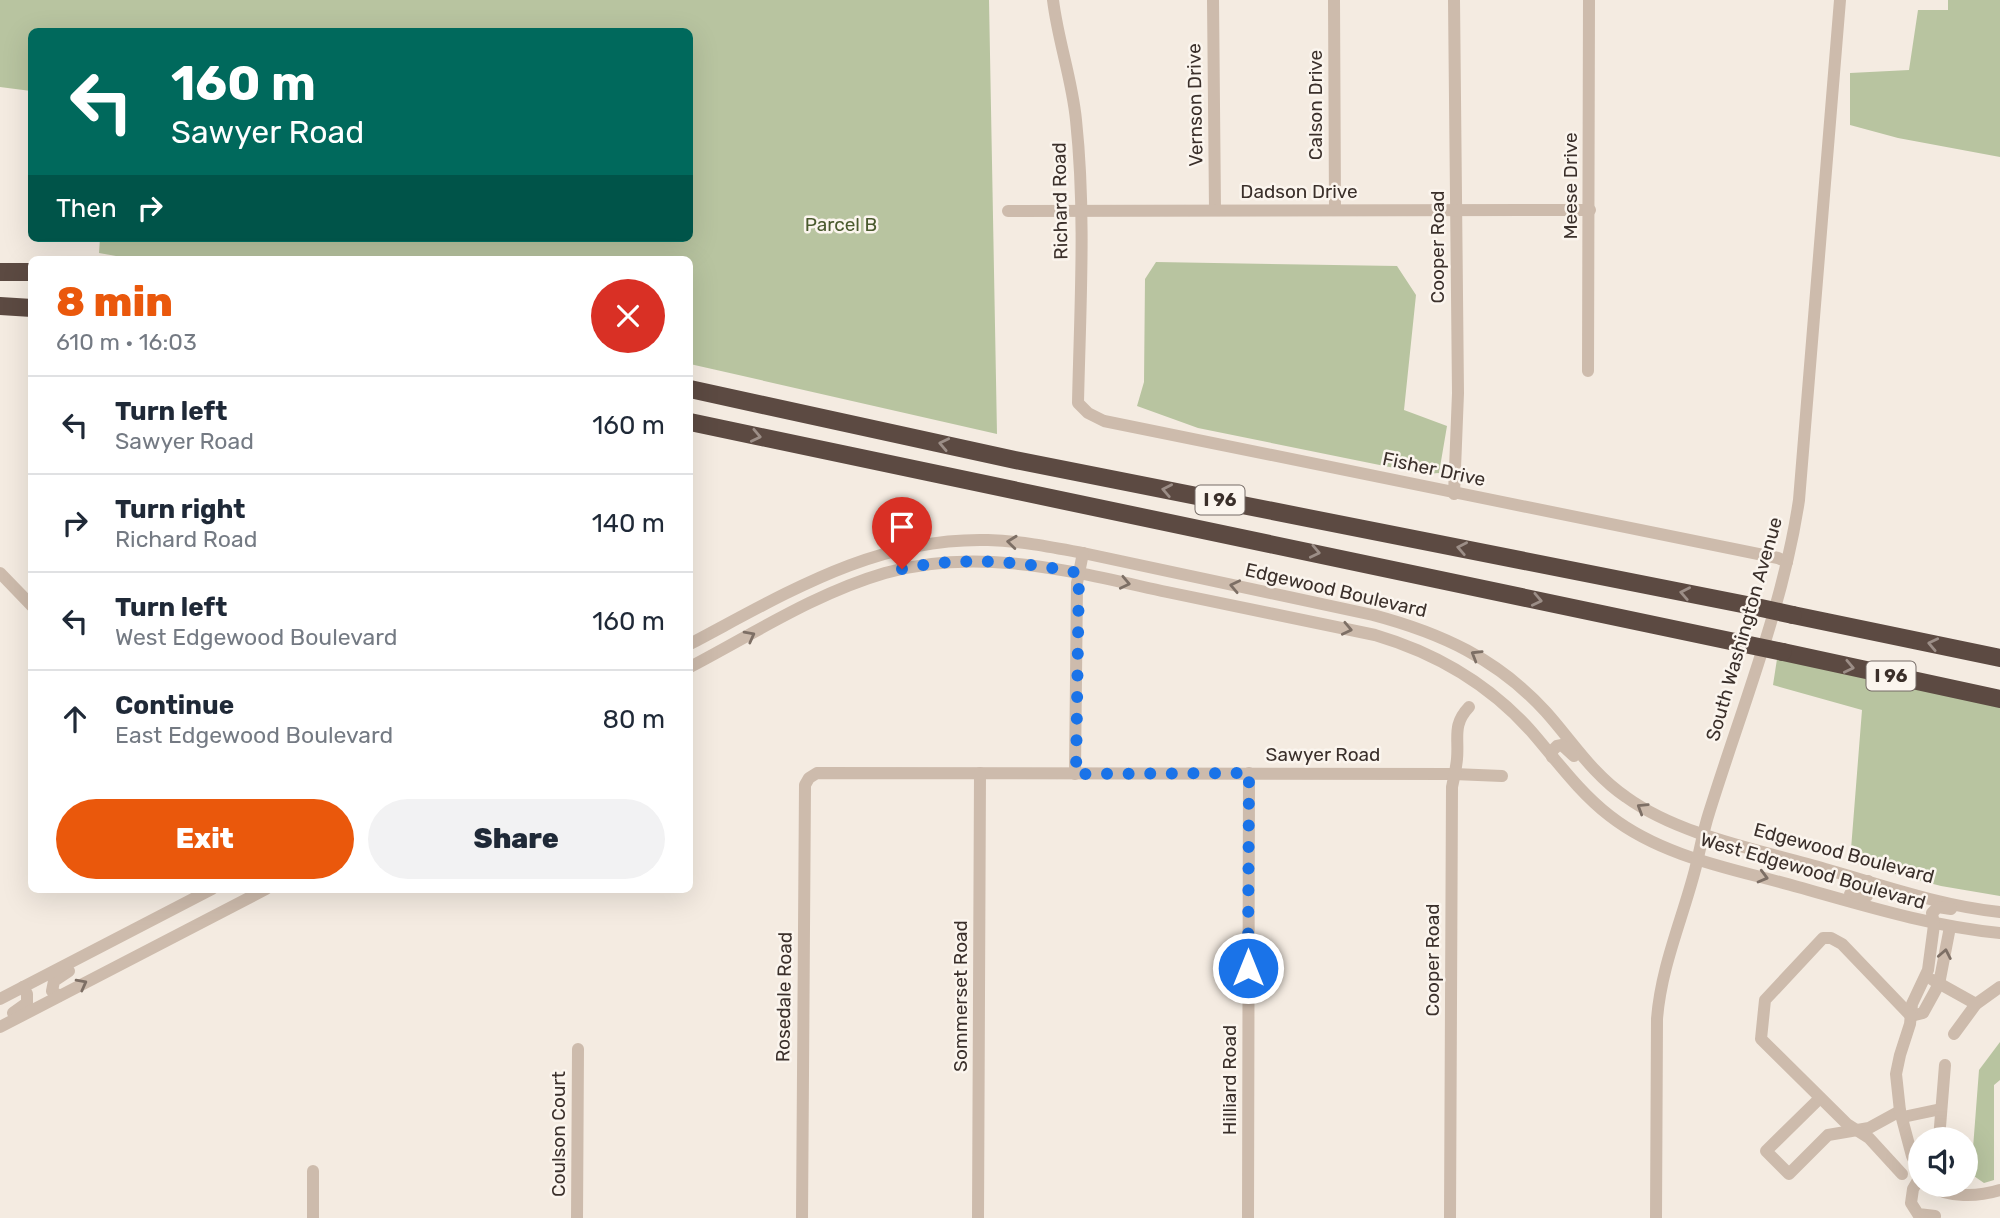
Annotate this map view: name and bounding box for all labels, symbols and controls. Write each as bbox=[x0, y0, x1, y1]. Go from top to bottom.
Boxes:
street label: Vernson Drive bbox=[1182, 43, 1208, 167]
street label: Calson Drive bbox=[1304, 50, 1327, 160]
text: 160 m bbox=[171, 54, 316, 112]
icon: left bbox=[56, 56, 147, 147]
text: Sawyer Road bbox=[171, 113, 364, 151]
street label: Meese Drive bbox=[1559, 132, 1582, 240]
street label: Richard Road bbox=[1047, 142, 1073, 260]
street label: Dadson Drive bbox=[1240, 180, 1358, 203]
icon: right bbox=[131, 189, 169, 227]
street label: Cooper Road bbox=[1426, 191, 1449, 303]
text: Then bbox=[56, 193, 117, 224]
park label: Parcel B bbox=[805, 213, 877, 236]
text: 8 min bbox=[56, 277, 173, 327]
button: close bbox=[591, 279, 665, 353]
text: 610 m · 16:03 bbox=[56, 328, 197, 356]
text: Turn left bbox=[115, 396, 227, 427]
icon: left bbox=[56, 406, 94, 444]
text: 160 m bbox=[592, 410, 665, 441]
text: Sawyer Road bbox=[115, 427, 254, 455]
one-way arrow bbox=[750, 427, 762, 442]
one-way arrow bbox=[938, 438, 950, 453]
street label: Fisher Drive bbox=[1380, 447, 1488, 491]
one-way arrow bbox=[1161, 483, 1173, 498]
road number: I 96 bbox=[1196, 486, 1244, 514]
text: Turn right bbox=[115, 494, 245, 525]
pin bbox=[872, 497, 932, 569]
icon: right bbox=[56, 504, 94, 542]
text: 140 m bbox=[592, 508, 665, 539]
icon: arrive bbox=[883, 508, 921, 546]
street label: South Washington Avenue bbox=[1701, 514, 1787, 744]
text: Richard Road bbox=[115, 525, 257, 553]
one-way arrow bbox=[1006, 535, 1017, 550]
one-way arrow bbox=[1456, 542, 1468, 557]
one-way arrow bbox=[1309, 543, 1321, 558]
street label: Edgewood Boulevard bbox=[1243, 558, 1429, 622]
one-way arrow bbox=[1118, 574, 1130, 589]
one-way arrow bbox=[1229, 579, 1241, 594]
one-way arrow bbox=[1679, 586, 1691, 601]
one-way arrow bbox=[1531, 591, 1543, 606]
text: Turn left bbox=[115, 592, 227, 623]
icon: left bbox=[56, 602, 94, 640]
text: 160 m bbox=[592, 606, 665, 637]
one-way arrow bbox=[1341, 621, 1353, 636]
text: West Edgewood Boulevard bbox=[115, 623, 397, 651]
one-way arrow bbox=[743, 630, 755, 644]
one-way arrow bbox=[1927, 638, 1939, 653]
one-way arrow bbox=[1470, 650, 1483, 663]
one-way arrow bbox=[1843, 658, 1855, 673]
road number: I 96 bbox=[1867, 662, 1916, 690]
text: Continue bbox=[115, 690, 234, 721]
icon: ahead bbox=[56, 700, 94, 738]
text: 80 m bbox=[602, 704, 665, 735]
text: East Edgewood Boulevard bbox=[115, 721, 393, 749]
street label: Sawyer Road bbox=[1266, 743, 1380, 766]
button: Exit bbox=[56, 799, 354, 879]
button: Share bbox=[368, 799, 665, 879]
one-way arrow bbox=[1637, 804, 1650, 817]
street label: Edgewood Boulevard bbox=[1751, 818, 1937, 888]
street label: West Edgewood Boulevard bbox=[1698, 828, 1928, 914]
one-way arrow bbox=[1757, 869, 1769, 883]
street label: Cooper Road bbox=[1421, 904, 1444, 1016]
street label: Sommerset Road bbox=[949, 920, 972, 1072]
position arrow bbox=[1211, 931, 1285, 1005]
street label: Rosedale Road bbox=[771, 932, 797, 1062]
one-way arrow bbox=[1937, 948, 1952, 960]
one-way arrow bbox=[75, 979, 88, 993]
street label: Hilliard Road bbox=[1218, 1025, 1241, 1135]
street label: Coulson Court bbox=[547, 1070, 570, 1197]
map controls bbox=[1908, 1127, 1978, 1197]
button: sound bbox=[1908, 1127, 1978, 1197]

